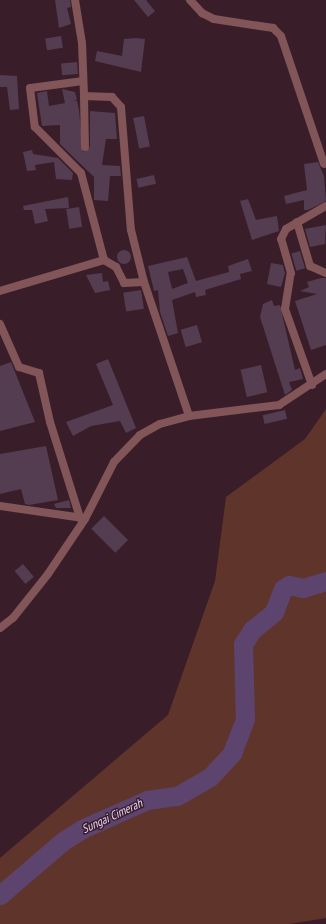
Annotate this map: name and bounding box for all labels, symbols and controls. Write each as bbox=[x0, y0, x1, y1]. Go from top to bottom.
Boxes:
water label: Sungai Cimerah bbox=[80, 796, 144, 836]

